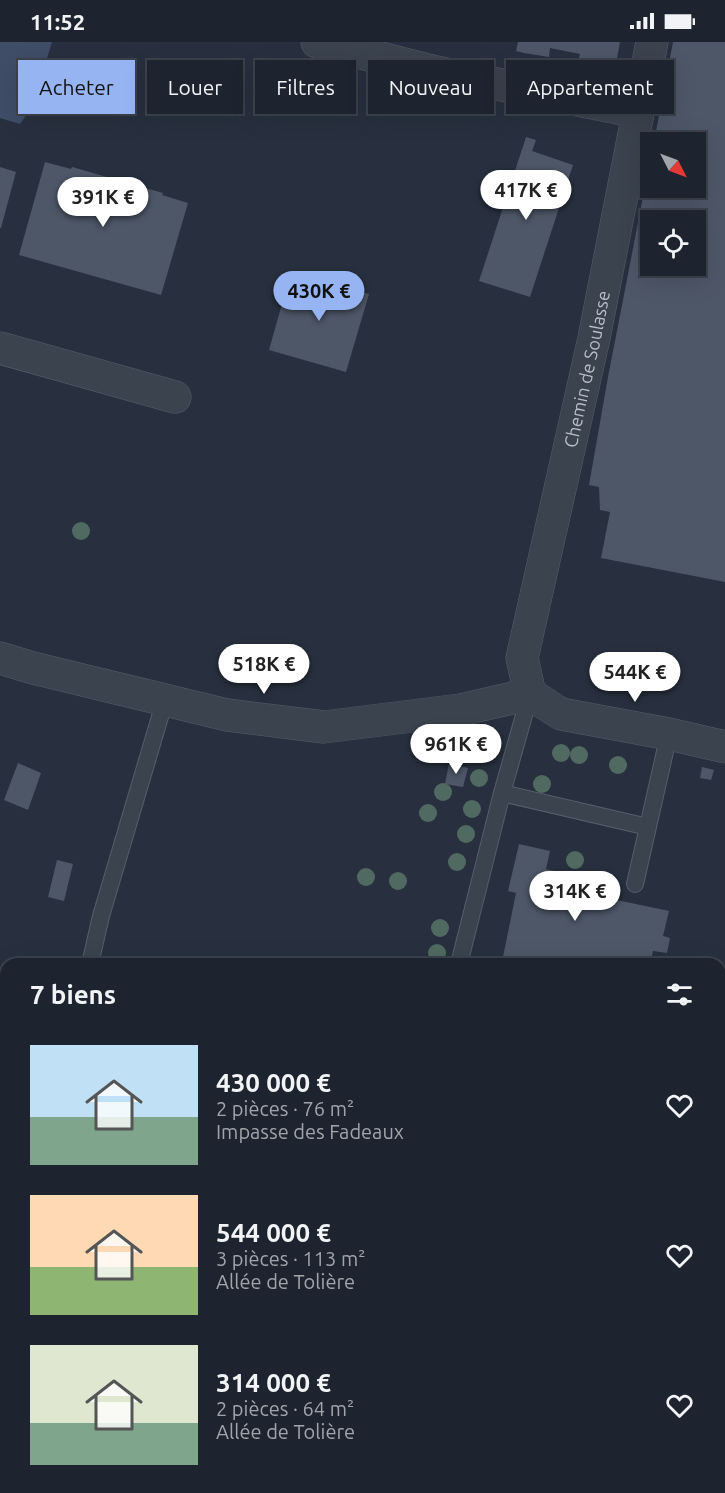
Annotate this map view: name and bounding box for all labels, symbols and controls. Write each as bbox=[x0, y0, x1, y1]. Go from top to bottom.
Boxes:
text: 11:52 bbox=[30, 9, 85, 34]
chip: Acheter bbox=[18, 60, 135, 114]
chip: Louer bbox=[147, 60, 243, 114]
chip: Filtres bbox=[255, 60, 356, 114]
chip: Nouveau bbox=[368, 60, 494, 114]
chip: Appartement bbox=[506, 60, 674, 114]
north arrow bbox=[640, 132, 706, 198]
map controls bbox=[640, 132, 706, 276]
pin: 417K € bbox=[477, 170, 575, 221]
pin: 391K € bbox=[54, 177, 152, 228]
text: 417K € bbox=[494, 178, 558, 201]
text: 391K € bbox=[71, 185, 135, 208]
button: locate bbox=[640, 210, 706, 276]
pin: 430K € bbox=[270, 271, 368, 322]
text: 430K € bbox=[287, 279, 351, 302]
street label: Chemin de Soulasse bbox=[560, 289, 613, 449]
pin: 518K € bbox=[215, 644, 313, 695]
text: 518K € bbox=[232, 652, 296, 675]
pin: 544K € bbox=[586, 652, 684, 703]
text: 544K € bbox=[603, 660, 667, 683]
pin: 961K € bbox=[407, 724, 505, 775]
text: 961K € bbox=[424, 732, 488, 755]
pin: 314K € bbox=[526, 871, 624, 922]
text: 314K € bbox=[543, 879, 607, 902]
icon: filters bbox=[663, 978, 696, 1011]
text: 7 biens bbox=[30, 980, 116, 1009]
text: 430 000 € bbox=[216, 1068, 331, 1097]
icon: home bbox=[78, 1069, 150, 1141]
icon: heart bbox=[663, 1089, 696, 1122]
text: 2 pièces · 76 m² bbox=[216, 1097, 354, 1120]
text: Impasse des Fadeaux bbox=[216, 1120, 404, 1143]
text: 544 000 € bbox=[216, 1218, 331, 1247]
icon: home bbox=[78, 1219, 150, 1291]
icon: heart bbox=[663, 1239, 696, 1272]
text: 3 pièces · 113 m² bbox=[216, 1247, 365, 1270]
text: Allée de Tolière bbox=[216, 1270, 355, 1293]
text: 314 000 € bbox=[216, 1368, 331, 1397]
icon: home bbox=[78, 1369, 150, 1441]
icon: heart bbox=[663, 1389, 696, 1422]
text: 2 pièces · 64 m² bbox=[216, 1397, 354, 1420]
text: Allée de Tolière bbox=[216, 1420, 355, 1443]

